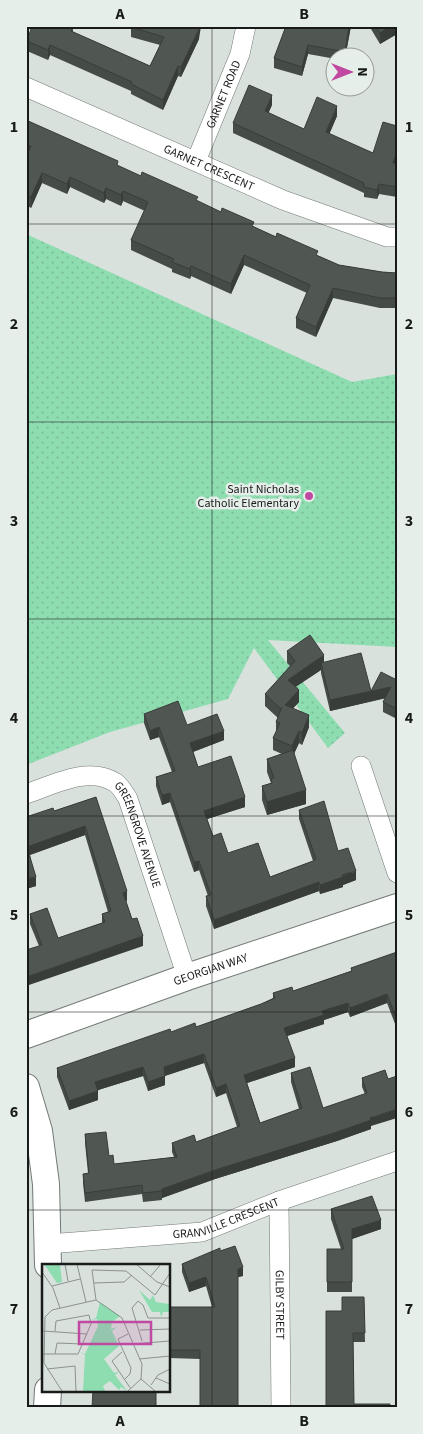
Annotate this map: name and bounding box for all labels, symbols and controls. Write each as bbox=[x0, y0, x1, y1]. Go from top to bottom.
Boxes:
text: A bbox=[114, 3, 125, 25]
text: B bbox=[299, 3, 309, 25]
north arrow bbox=[326, 48, 376, 98]
street label: GARNET ROAD bbox=[202, 58, 245, 131]
text: N bbox=[352, 67, 372, 77]
text: 1 bbox=[10, 116, 18, 138]
text: 1 bbox=[405, 116, 413, 138]
street label: GARNET CRESCENT bbox=[161, 141, 257, 196]
text: 2 bbox=[10, 313, 18, 335]
text: 2 bbox=[405, 313, 413, 335]
place label: Saint Nicholas Catholic Elementary bbox=[198, 481, 299, 512]
marker: Saint Nicholas Catholic Elementary bbox=[303, 490, 315, 502]
text: 3 bbox=[10, 510, 18, 532]
text: 3 bbox=[405, 510, 413, 532]
text: 4 bbox=[10, 707, 19, 729]
text: 4 bbox=[405, 707, 414, 729]
street label: GREENGROVE AVENUE bbox=[110, 778, 165, 890]
text: 5 bbox=[10, 904, 18, 926]
text: 5 bbox=[405, 904, 413, 926]
street label: GEORGIAN WAY bbox=[171, 949, 250, 990]
text: 6 bbox=[10, 1101, 18, 1123]
text: 6 bbox=[405, 1101, 413, 1123]
street label: GRANVILLE CRESCENT bbox=[172, 1194, 282, 1243]
inset map bbox=[42, 1264, 170, 1392]
street label: GILBY STREET bbox=[271, 1270, 288, 1341]
text: 7 bbox=[10, 1298, 18, 1320]
text: 7 bbox=[405, 1298, 413, 1320]
text: A bbox=[114, 1410, 125, 1432]
text: B bbox=[299, 1410, 309, 1432]

